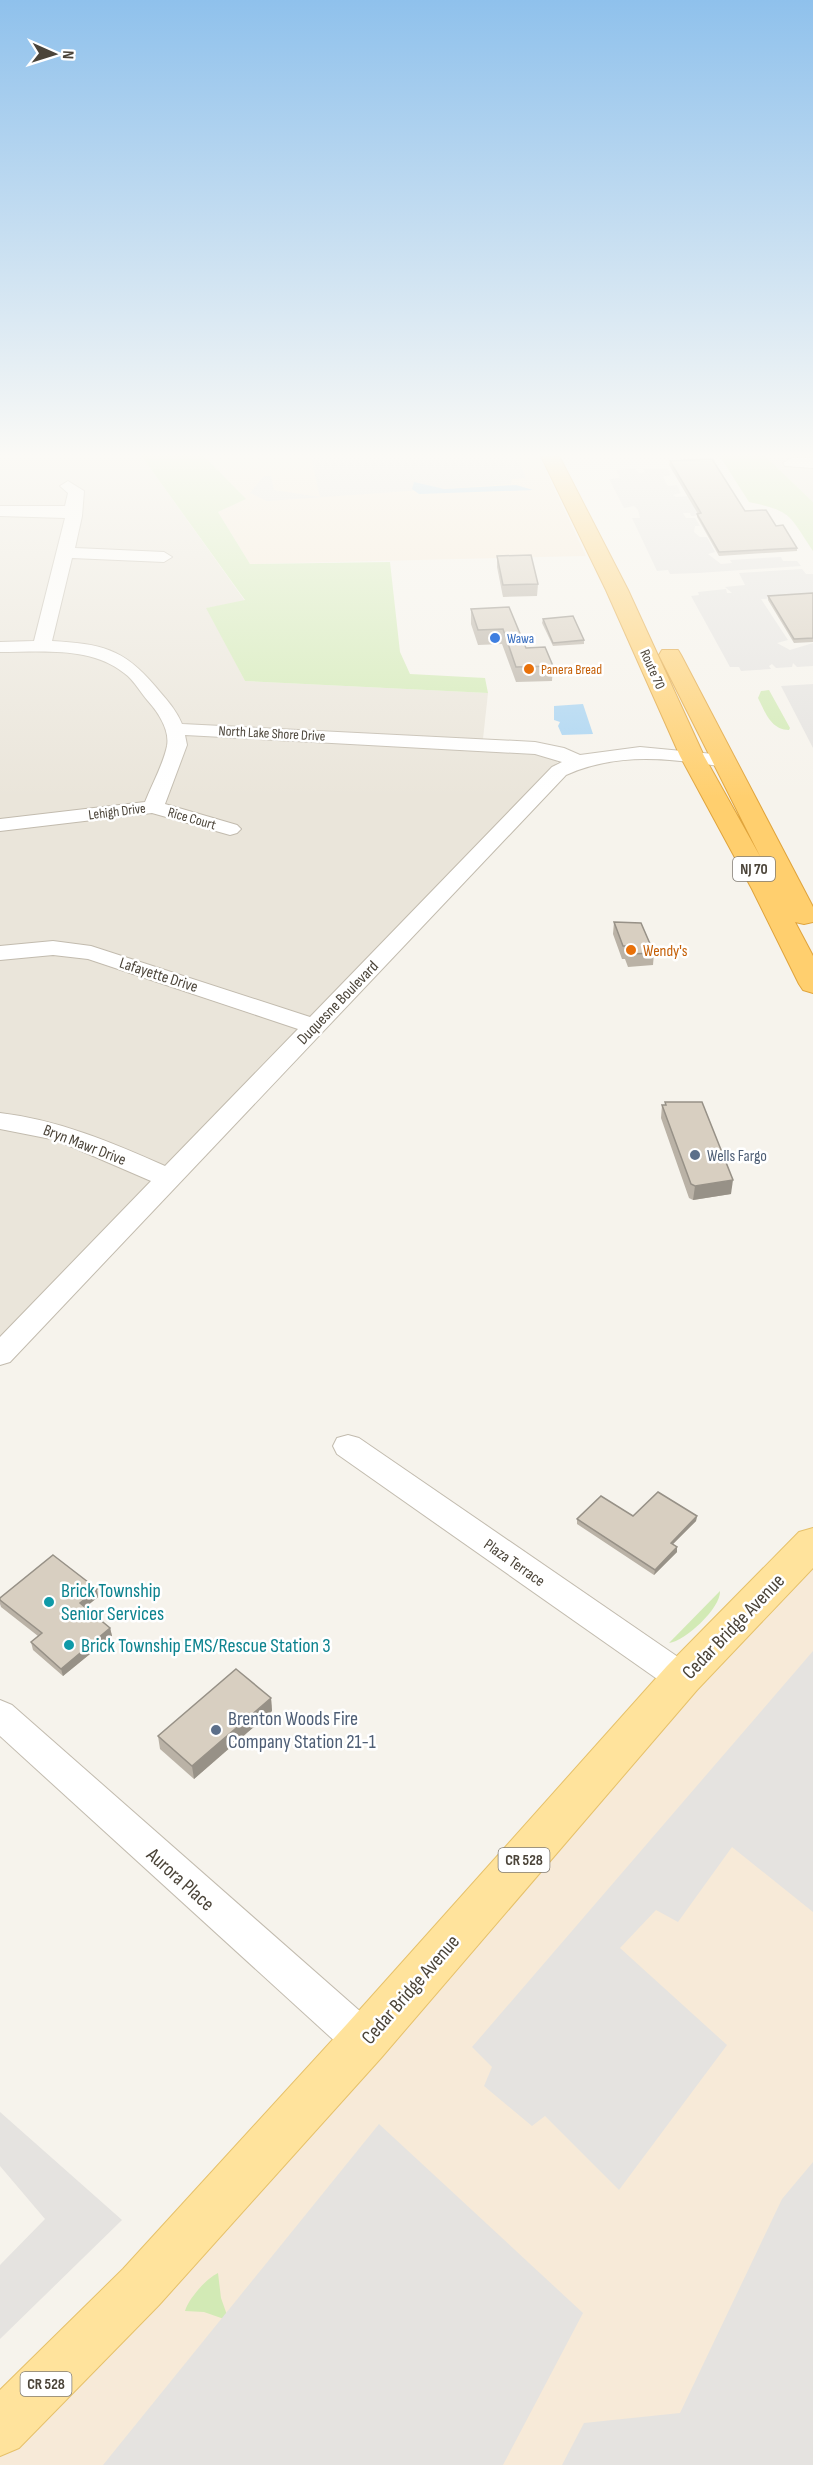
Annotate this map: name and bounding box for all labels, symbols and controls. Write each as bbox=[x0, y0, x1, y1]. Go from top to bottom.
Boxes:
north arrow bbox=[24, 24, 84, 84]
text: N bbox=[58, 50, 77, 59]
place label: Wawa bbox=[507, 630, 534, 647]
marker: Wawa bbox=[488, 631, 502, 645]
street label: Route 70 bbox=[636, 647, 669, 692]
place label: Panera Bread bbox=[541, 661, 602, 678]
marker: Panera Bread bbox=[522, 662, 536, 676]
street label: North Lake Shore Drive bbox=[218, 722, 326, 745]
street label: Lehigh Drive bbox=[87, 800, 147, 823]
street label: Rice Court bbox=[166, 804, 218, 833]
road number: NJ 70 bbox=[733, 857, 775, 881]
place label: Wendy's bbox=[643, 942, 688, 961]
marker: Wendy's bbox=[624, 943, 638, 957]
street label: Lafayette Drive bbox=[117, 954, 200, 997]
street label: Duquesne Boulevard bbox=[293, 957, 383, 1049]
street label: Bryn Mawr Drive bbox=[40, 1121, 128, 1170]
place label: Wells Fargo bbox=[707, 1147, 767, 1166]
marker: Wells Fargo bbox=[688, 1148, 702, 1162]
street label: Plaza Terrace bbox=[480, 1535, 548, 1591]
street label: Cedar Bridge Avenue bbox=[677, 1569, 790, 1684]
place label: Brick Township Senior Services bbox=[61, 1579, 164, 1626]
marker: Brick Township Senior Services bbox=[42, 1595, 56, 1609]
place label: Brick Township EMS/Rescue Station 3 bbox=[81, 1634, 331, 1658]
marker: Brick Township EMS/Rescue Station 3 bbox=[62, 1638, 76, 1652]
place label: Brenton Woods Fire Company Station 21-1 bbox=[228, 1707, 376, 1754]
marker: Brenton Woods Fire Company Station 21-1 bbox=[209, 1723, 223, 1737]
street label: Aurora Place bbox=[141, 1842, 219, 1916]
road number: CR 528 bbox=[498, 1848, 550, 1872]
street label: Cedar Bridge Avenue bbox=[357, 1930, 465, 2049]
road number: CR 528 bbox=[20, 2372, 72, 2396]

